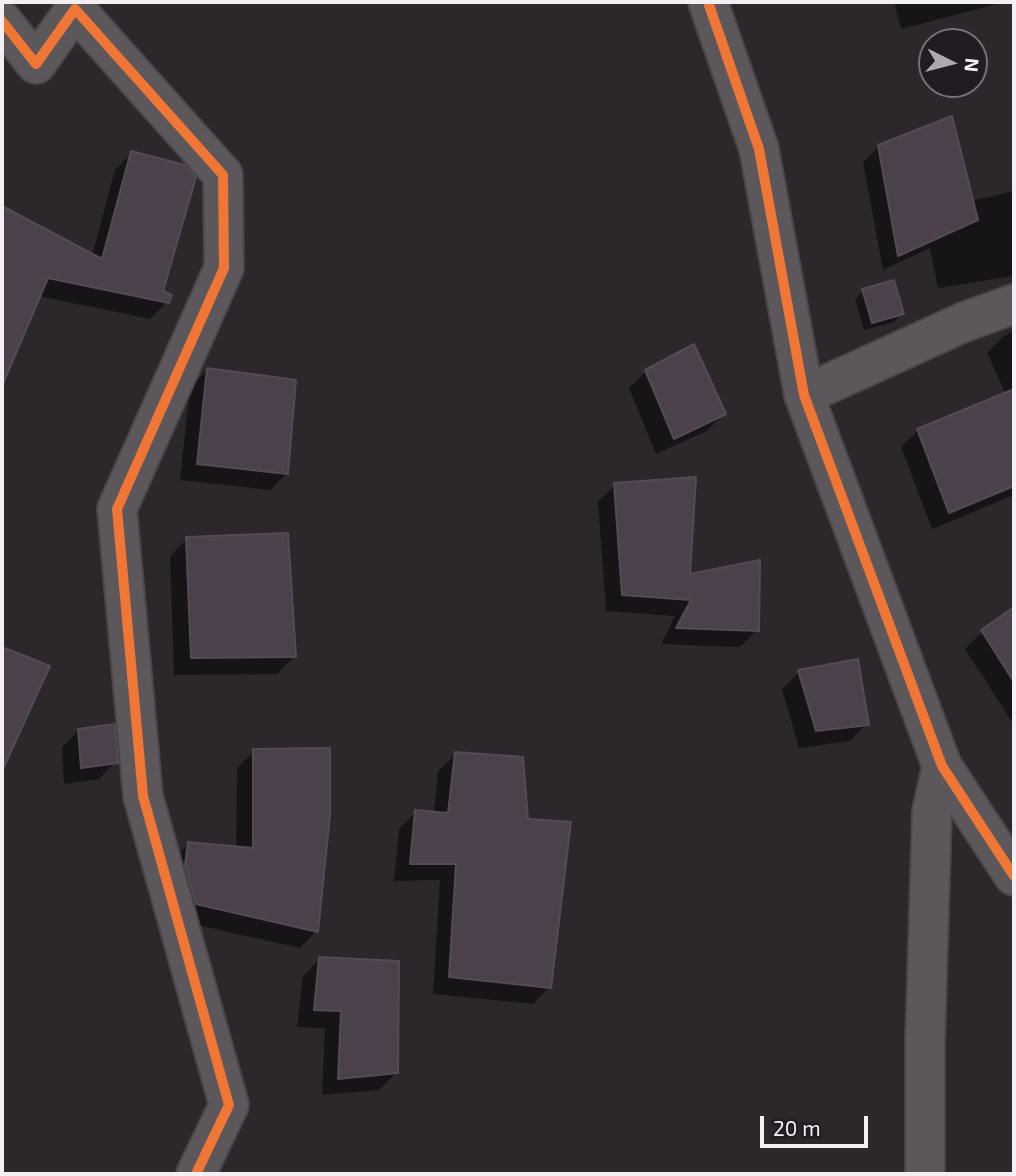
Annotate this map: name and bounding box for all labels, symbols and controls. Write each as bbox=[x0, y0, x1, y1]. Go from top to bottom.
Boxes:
north arrow bbox=[918, 28, 988, 98]
text: N bbox=[960, 57, 985, 73]
scale bar bbox=[764, 1102, 872, 1146]
text: 20 m bbox=[773, 1115, 821, 1140]

